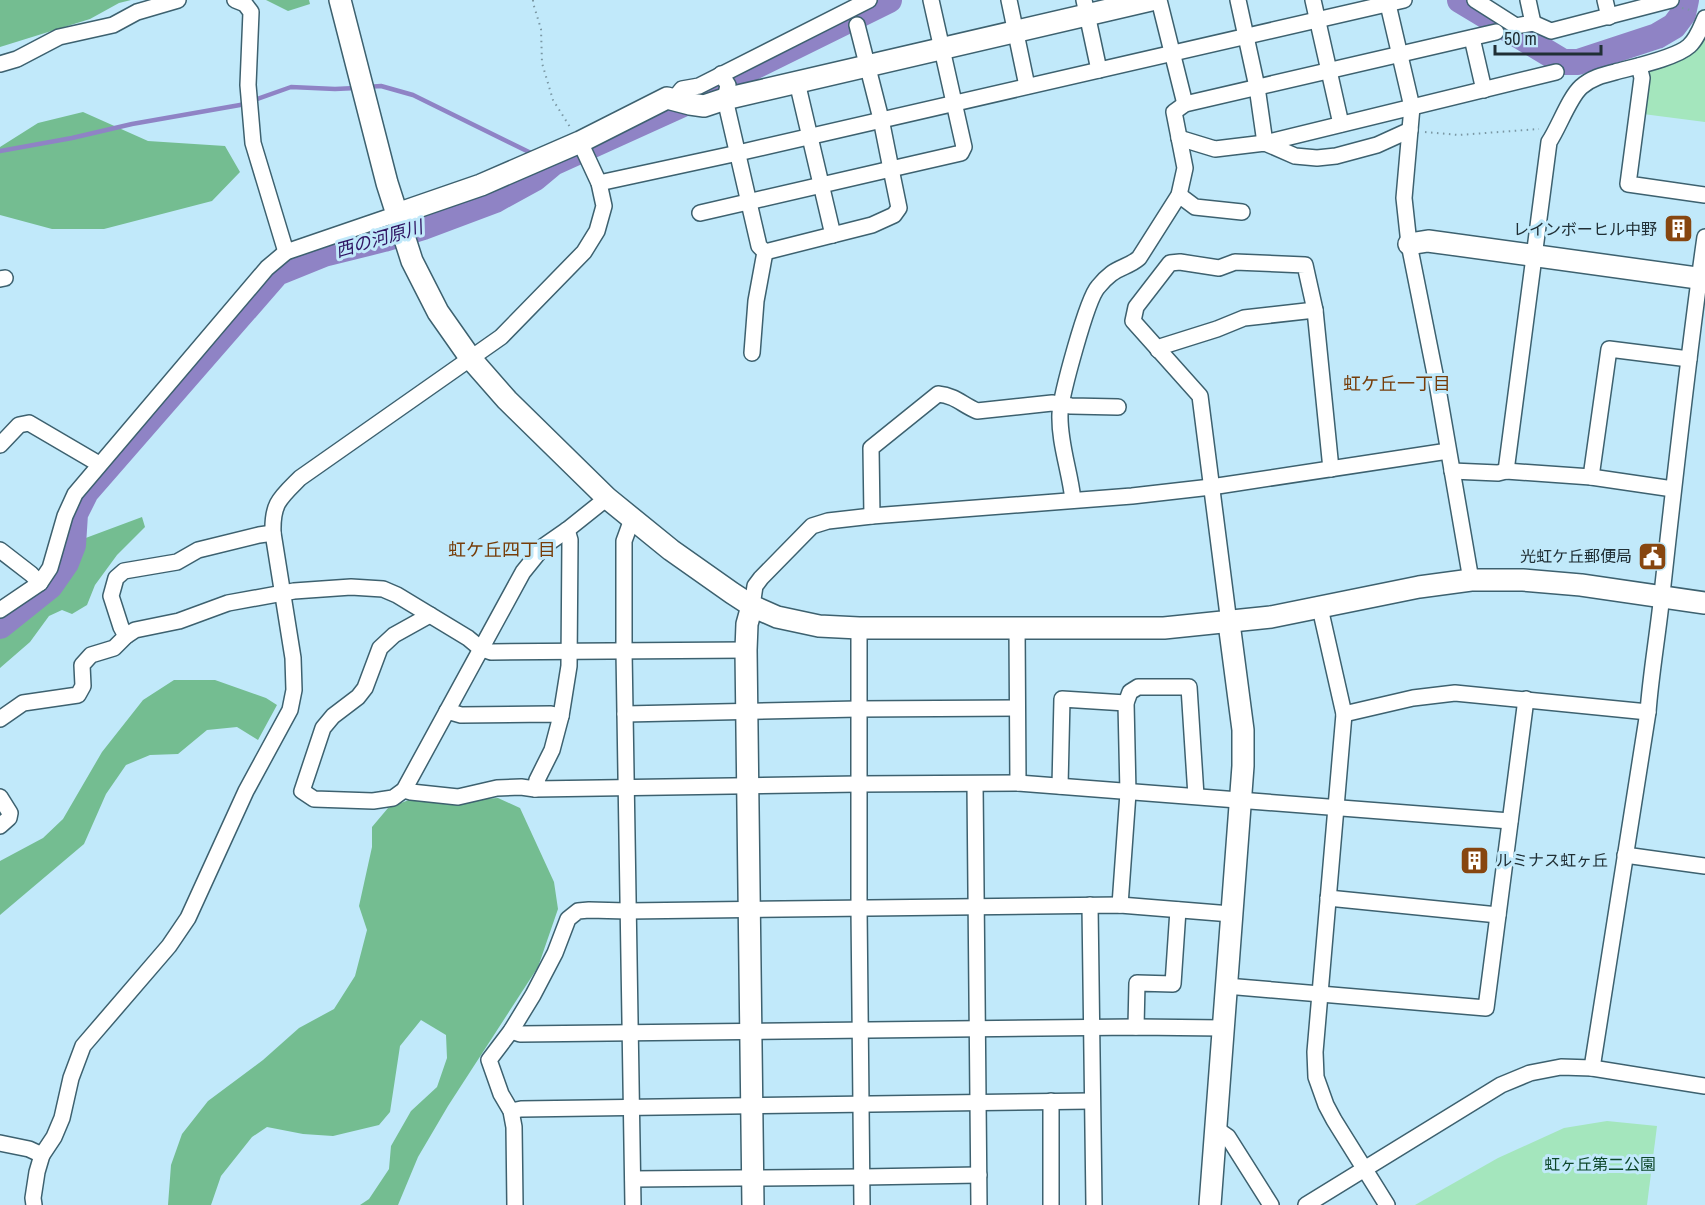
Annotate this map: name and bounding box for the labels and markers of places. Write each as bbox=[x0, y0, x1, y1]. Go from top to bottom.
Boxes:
building icon: レインボーヒル中野 bbox=[1662, 213, 1694, 245]
place label: レインボーヒル中野 bbox=[1513, 218, 1657, 240]
public building icon: 光虹ケ丘郵便局 bbox=[1637, 540, 1669, 572]
place label: 光虹ケ丘郵便局 bbox=[1520, 545, 1632, 567]
building icon: ルミナス虹ヶ丘 bbox=[1459, 844, 1491, 876]
place label: ルミナス虹ヶ丘 bbox=[1496, 849, 1608, 871]

